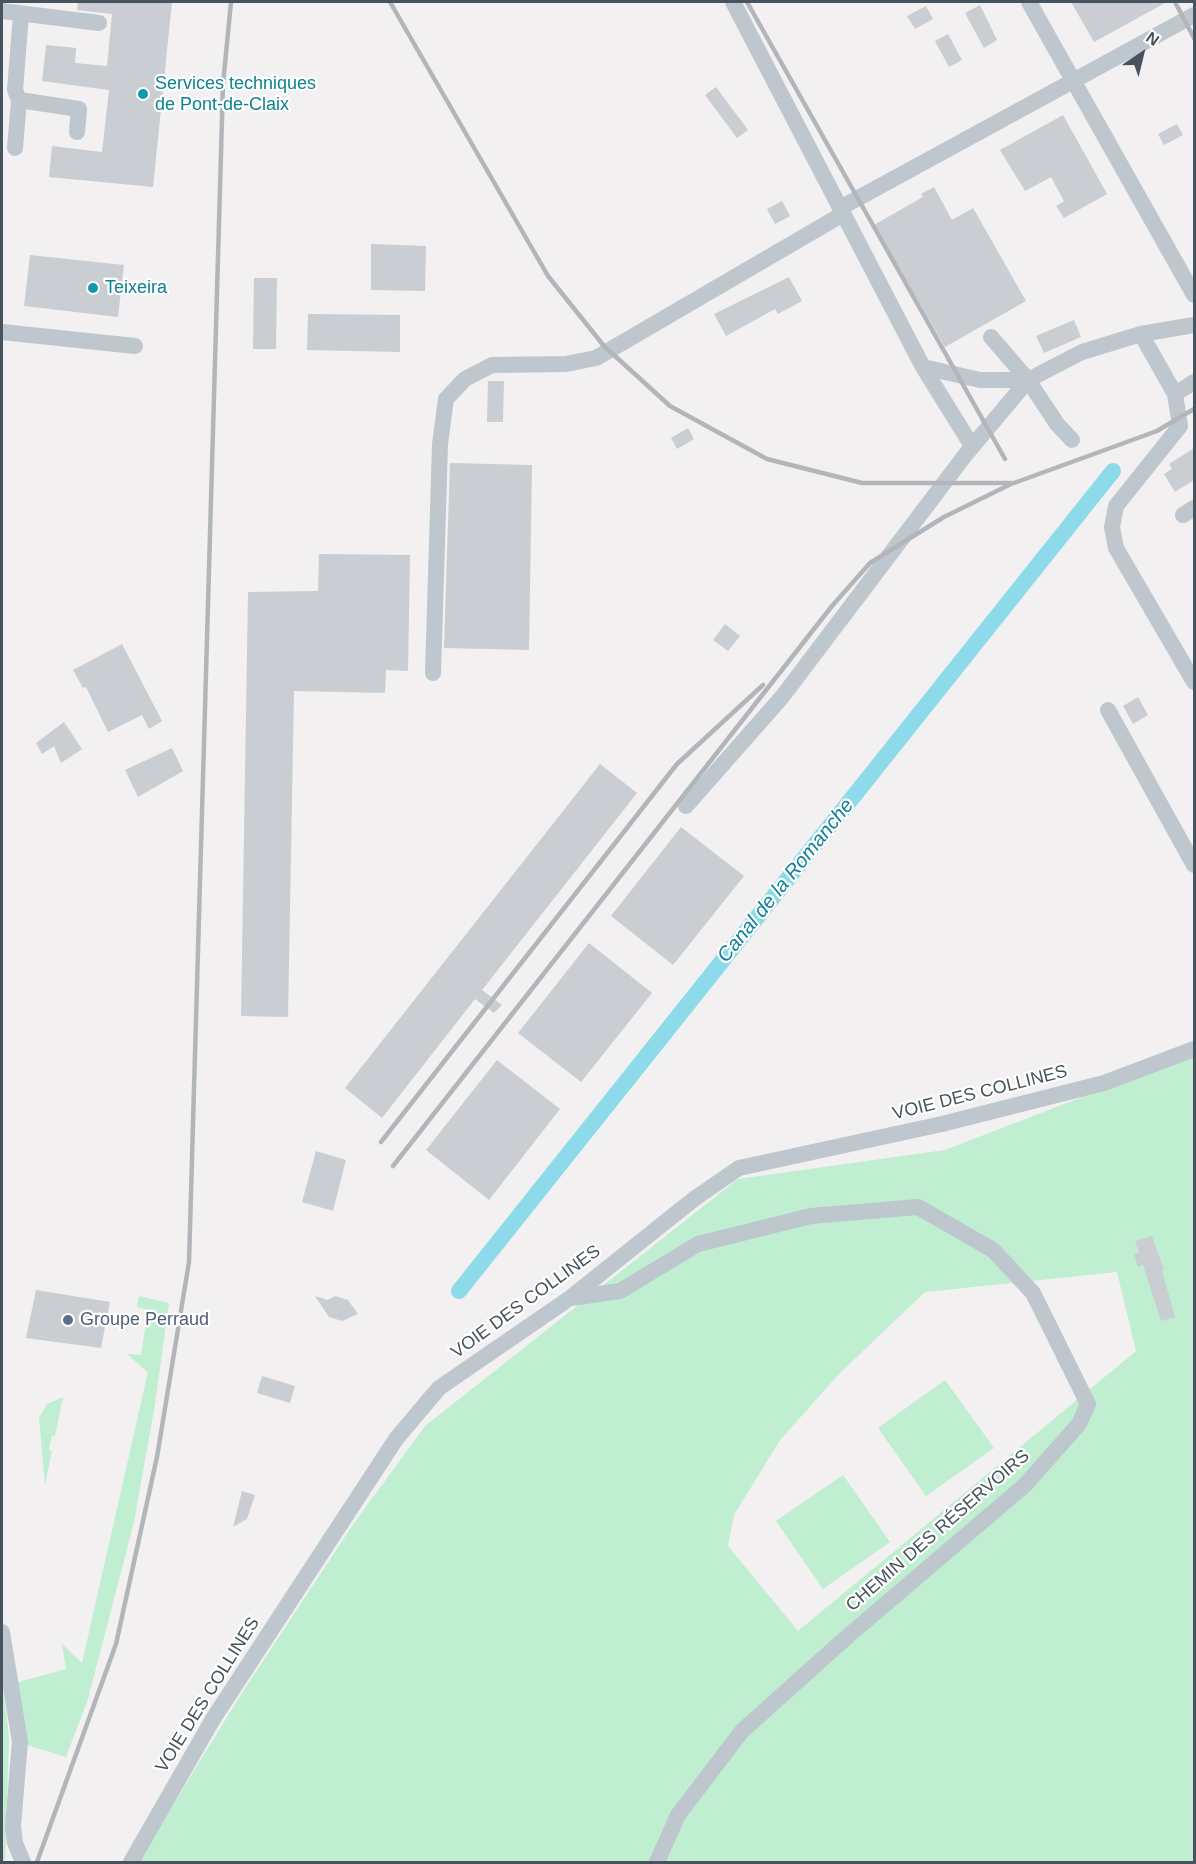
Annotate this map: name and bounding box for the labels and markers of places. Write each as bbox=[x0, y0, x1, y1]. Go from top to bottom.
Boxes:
place label: Services techniques de Pont-de-Claix bbox=[155, 73, 316, 116]
marker: Services techniques de Pont-de-Claix bbox=[136, 87, 150, 101]
place label: Teixeira bbox=[105, 277, 167, 299]
marker: Teixeira bbox=[86, 281, 100, 295]
place label: Groupe Perraud bbox=[80, 1309, 209, 1331]
marker: Groupe Perraud bbox=[61, 1313, 75, 1327]

